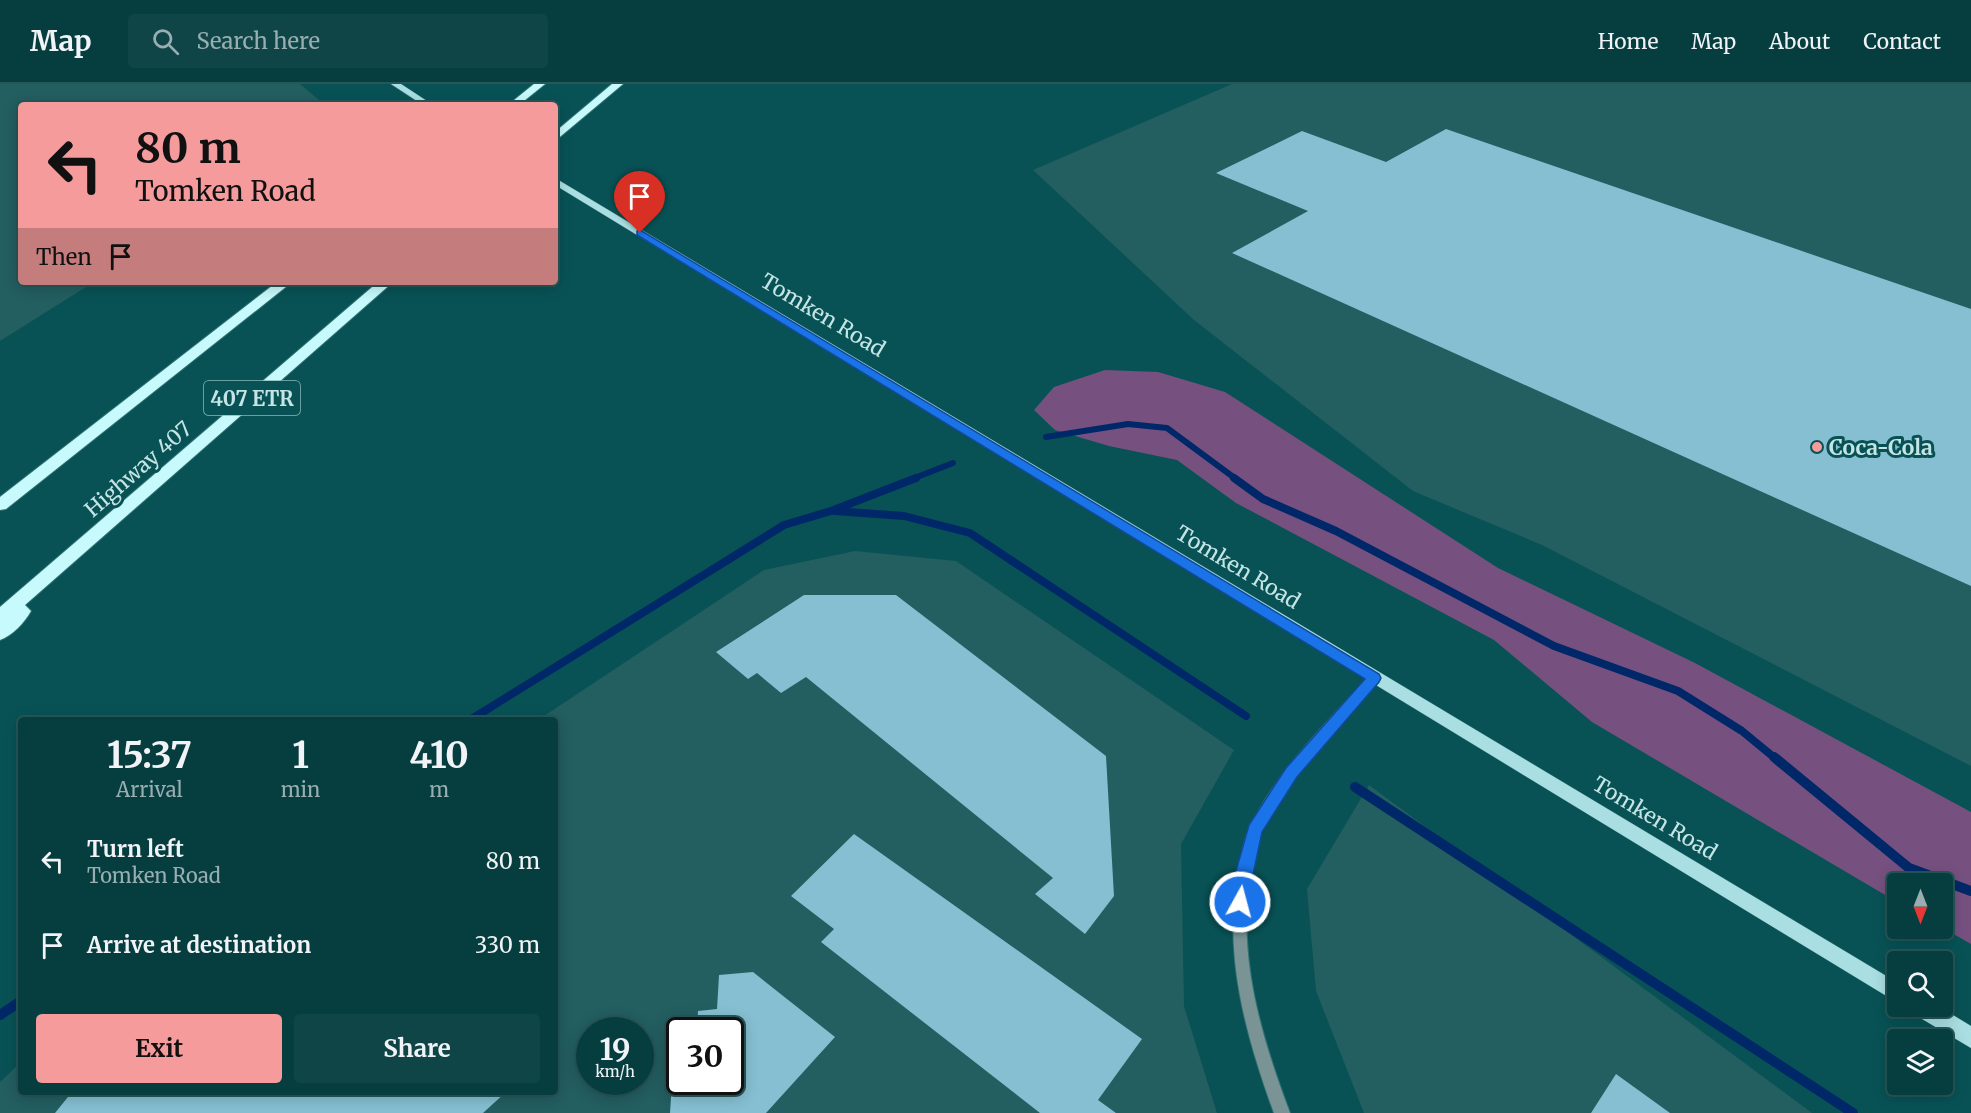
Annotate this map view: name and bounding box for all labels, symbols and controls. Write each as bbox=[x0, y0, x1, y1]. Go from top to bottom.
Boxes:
search box bbox=[128, 14, 548, 68]
text: Map bbox=[30, 23, 92, 59]
icon: search bbox=[149, 25, 182, 58]
text: Search here bbox=[197, 27, 320, 55]
text: Home bbox=[1598, 28, 1658, 55]
text: Map bbox=[1691, 28, 1736, 55]
text: About bbox=[1769, 28, 1830, 55]
text: Contact bbox=[1863, 28, 1941, 55]
text: 80 m bbox=[135, 122, 241, 174]
icon: left bbox=[36, 126, 114, 204]
pin bbox=[614, 171, 665, 233]
text: Tomken Road bbox=[135, 174, 316, 208]
icon: arrive bbox=[623, 180, 656, 213]
icon: arrive bbox=[104, 240, 137, 273]
text: Then bbox=[36, 243, 92, 271]
street label: Tomken Road bbox=[756, 267, 890, 363]
road number: 407 ETR bbox=[204, 381, 300, 415]
street label: Highway 407 bbox=[79, 415, 197, 523]
place label: Coca-Cola bbox=[1829, 434, 1933, 461]
marker: Coca-Cola bbox=[1810, 440, 1824, 454]
street label: Tomken Road bbox=[1171, 519, 1305, 615]
text: 15:37 bbox=[107, 733, 192, 778]
text: 1 bbox=[292, 733, 309, 778]
text: 410 bbox=[409, 733, 469, 778]
street label: Tomken Road bbox=[1588, 770, 1722, 866]
text: Arrival bbox=[116, 777, 183, 802]
text: min bbox=[281, 777, 320, 802]
text: m bbox=[429, 777, 449, 802]
text: Turn left bbox=[87, 835, 184, 863]
icon: left bbox=[36, 845, 69, 878]
text: 80 m bbox=[486, 847, 540, 875]
text: Tomken Road bbox=[87, 863, 221, 888]
position arrow bbox=[1208, 870, 1272, 934]
north arrow bbox=[1887, 873, 1953, 939]
map controls bbox=[1887, 873, 1953, 1095]
icon: arrive bbox=[36, 929, 69, 962]
text: Arrive at destination bbox=[87, 931, 311, 959]
text: 330 m bbox=[475, 931, 540, 959]
button: search bbox=[1887, 951, 1953, 1017]
button: Exit bbox=[36, 1014, 282, 1083]
button: Share bbox=[294, 1014, 540, 1083]
speed limit sign: 30 bbox=[666, 1017, 744, 1095]
button: layers bbox=[1887, 1029, 1953, 1095]
text: 19 bbox=[599, 1030, 631, 1068]
text: km/h bbox=[595, 1062, 635, 1081]

